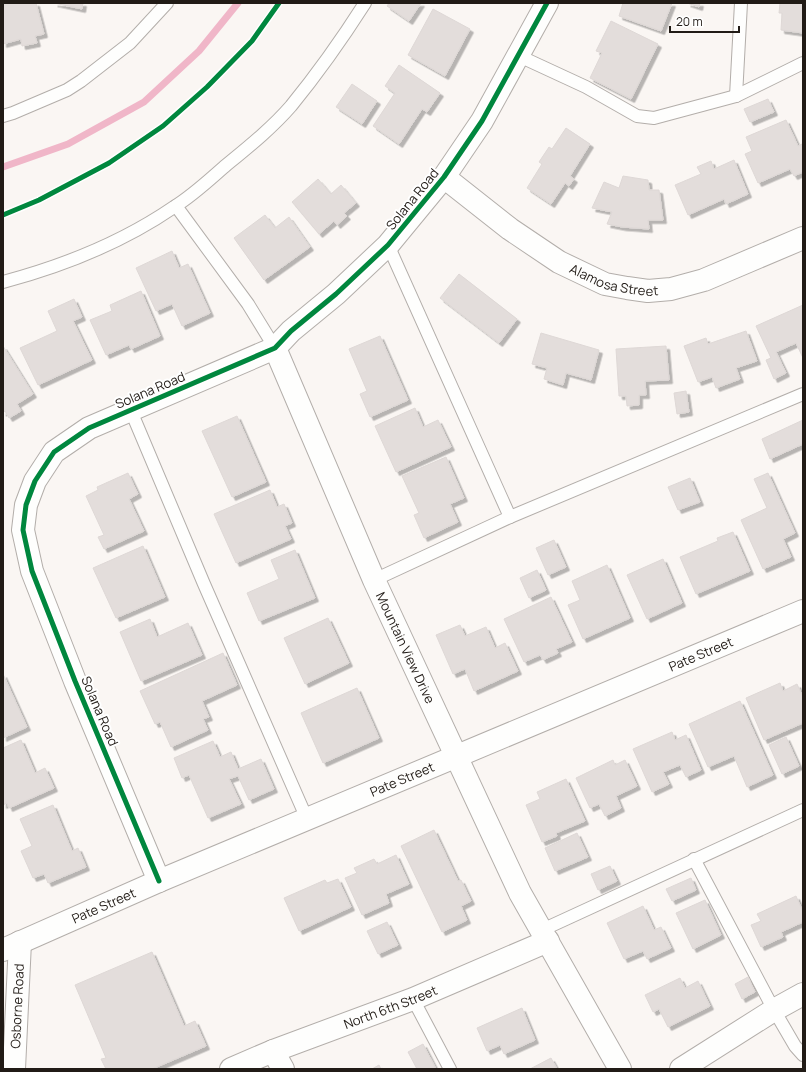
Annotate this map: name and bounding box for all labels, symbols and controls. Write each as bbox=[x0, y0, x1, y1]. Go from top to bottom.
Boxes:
scale bar bbox=[670, 8, 739, 34]
text: 20 m bbox=[676, 13, 703, 30]
street label: Solana Road bbox=[382, 164, 442, 234]
street label: Alamosa Street bbox=[567, 259, 659, 300]
street label: Solana Road bbox=[112, 367, 188, 413]
street label: Mountain View Drive bbox=[372, 589, 439, 707]
street label: Pate Street bbox=[666, 632, 736, 675]
street label: Solana Road bbox=[77, 673, 123, 749]
street label: Pate Street bbox=[367, 758, 437, 801]
street label: Pate Street bbox=[69, 883, 138, 928]
street label: Osborne Road bbox=[6, 963, 28, 1049]
street label: North 6th Street bbox=[341, 981, 440, 1033]

